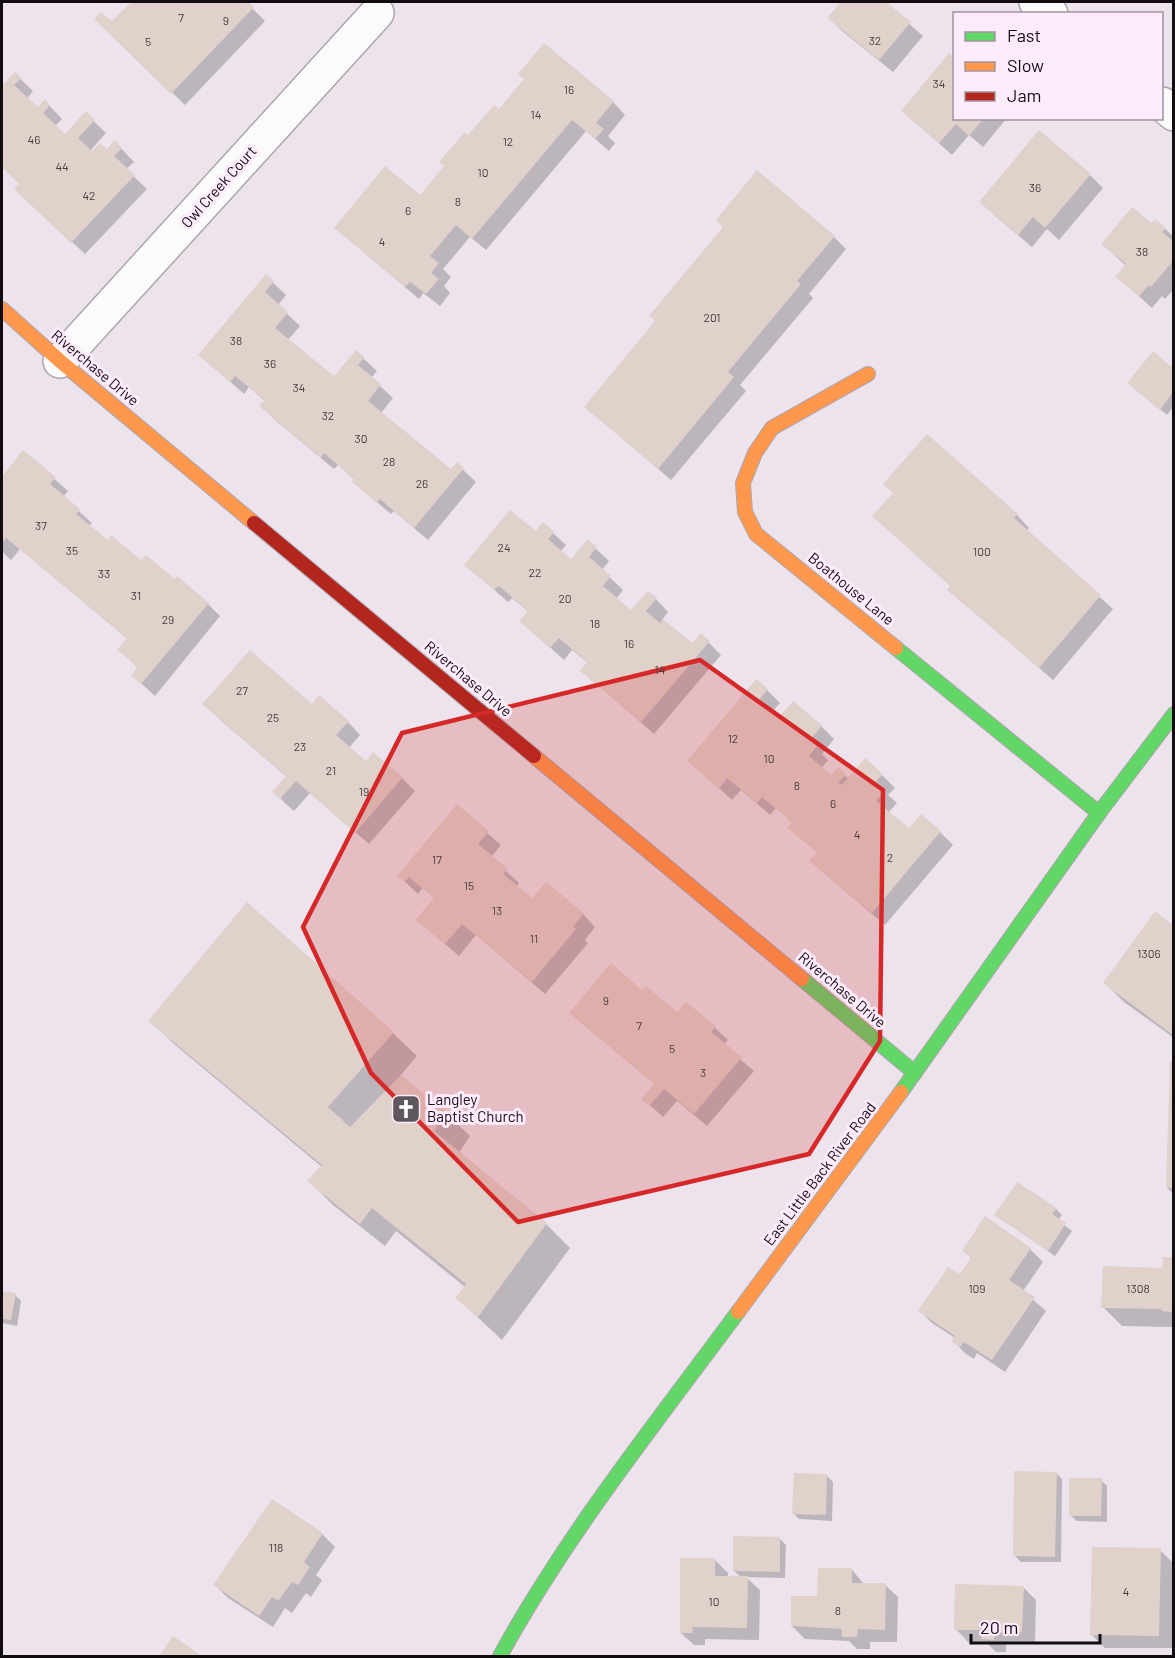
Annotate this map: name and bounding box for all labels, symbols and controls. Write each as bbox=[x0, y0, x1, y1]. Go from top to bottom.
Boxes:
house number: 7 bbox=[178, 10, 184, 24]
legend bbox=[953, 12, 1163, 120]
house number: 9 bbox=[223, 13, 229, 27]
text: Fast bbox=[1007, 24, 1041, 46]
house number: 32 bbox=[869, 33, 881, 47]
house number: 5 bbox=[145, 34, 151, 48]
text: Slow bbox=[1007, 54, 1044, 76]
house number: 34 bbox=[933, 76, 945, 90]
house number: 16 bbox=[564, 82, 574, 96]
text: Jam bbox=[1007, 84, 1041, 106]
house number: 14 bbox=[531, 107, 541, 121]
house number: 46 bbox=[28, 132, 40, 146]
house number: 12 bbox=[503, 134, 513, 148]
street label: Owl Creek Court bbox=[177, 142, 260, 231]
house number: 44 bbox=[55, 159, 69, 173]
house number: 10 bbox=[478, 165, 488, 179]
house number: 36 bbox=[1029, 180, 1041, 194]
house number: 42 bbox=[82, 188, 96, 202]
house number: 8 bbox=[455, 194, 461, 208]
house number: 6 bbox=[405, 203, 411, 217]
house number: 4 bbox=[379, 234, 385, 248]
house number: 38 bbox=[1136, 244, 1148, 258]
house number: 201 bbox=[703, 310, 721, 324]
street label: Riverchase Drive bbox=[48, 325, 143, 409]
house number: 38 bbox=[230, 333, 242, 347]
house number: 36 bbox=[264, 356, 276, 370]
house number: 34 bbox=[293, 380, 305, 394]
house number: 32 bbox=[322, 408, 334, 422]
house number: 30 bbox=[355, 431, 367, 445]
house number: 28 bbox=[383, 454, 395, 468]
house number: 26 bbox=[416, 476, 428, 490]
house number: 37 bbox=[35, 518, 47, 532]
house number: 24 bbox=[497, 540, 511, 554]
house number: 35 bbox=[66, 543, 78, 557]
house number: 100 bbox=[973, 544, 991, 558]
street label: Boathouse Lane bbox=[805, 548, 898, 628]
house number: 22 bbox=[529, 565, 541, 579]
house number: 33 bbox=[98, 566, 110, 580]
house number: 31 bbox=[131, 588, 141, 602]
house number: 20 bbox=[558, 591, 572, 605]
house number: 29 bbox=[162, 612, 174, 626]
house number: 18 bbox=[590, 616, 600, 630]
street label: Riverchase Drive bbox=[421, 636, 516, 720]
house number: 16 bbox=[624, 636, 634, 650]
house number: 14 bbox=[655, 662, 665, 676]
house number: 27 bbox=[236, 683, 248, 697]
house number: 25 bbox=[267, 710, 279, 724]
house number: 12 bbox=[728, 731, 738, 745]
house number: 23 bbox=[294, 739, 306, 753]
house number: 10 bbox=[764, 751, 774, 765]
house number: 21 bbox=[326, 763, 336, 777]
house number: 8 bbox=[794, 778, 800, 792]
house number: 19 bbox=[359, 784, 369, 798]
house number: 6 bbox=[830, 796, 836, 810]
house number: 4 bbox=[854, 827, 860, 841]
house number: 2 bbox=[887, 850, 893, 864]
house number: 17 bbox=[432, 852, 442, 866]
house number: 15 bbox=[464, 878, 474, 892]
house number: 13 bbox=[492, 903, 502, 917]
house number: 11 bbox=[530, 931, 538, 945]
house number: 1306 bbox=[1137, 946, 1161, 960]
street label: Riverchase Drive bbox=[795, 947, 890, 1031]
house number: 9 bbox=[603, 993, 609, 1007]
house number: 7 bbox=[636, 1018, 642, 1032]
house number: 5 bbox=[669, 1041, 675, 1055]
house number: 3 bbox=[700, 1065, 706, 1079]
place label: Langley Baptist Church bbox=[427, 1090, 524, 1125]
church icon: Langley Baptist Church bbox=[390, 1093, 422, 1125]
street label: East Little Back River Road bbox=[759, 1098, 879, 1249]
house number: 109 bbox=[968, 1281, 986, 1295]
house number: 1308 bbox=[1126, 1281, 1150, 1295]
house number: 118 bbox=[269, 1540, 283, 1554]
house number: 4 bbox=[1123, 1584, 1129, 1598]
house number: 10 bbox=[709, 1594, 719, 1608]
house number: 8 bbox=[835, 1603, 841, 1617]
scale bar bbox=[971, 1607, 1100, 1645]
text: 20 m bbox=[980, 1616, 1018, 1638]

